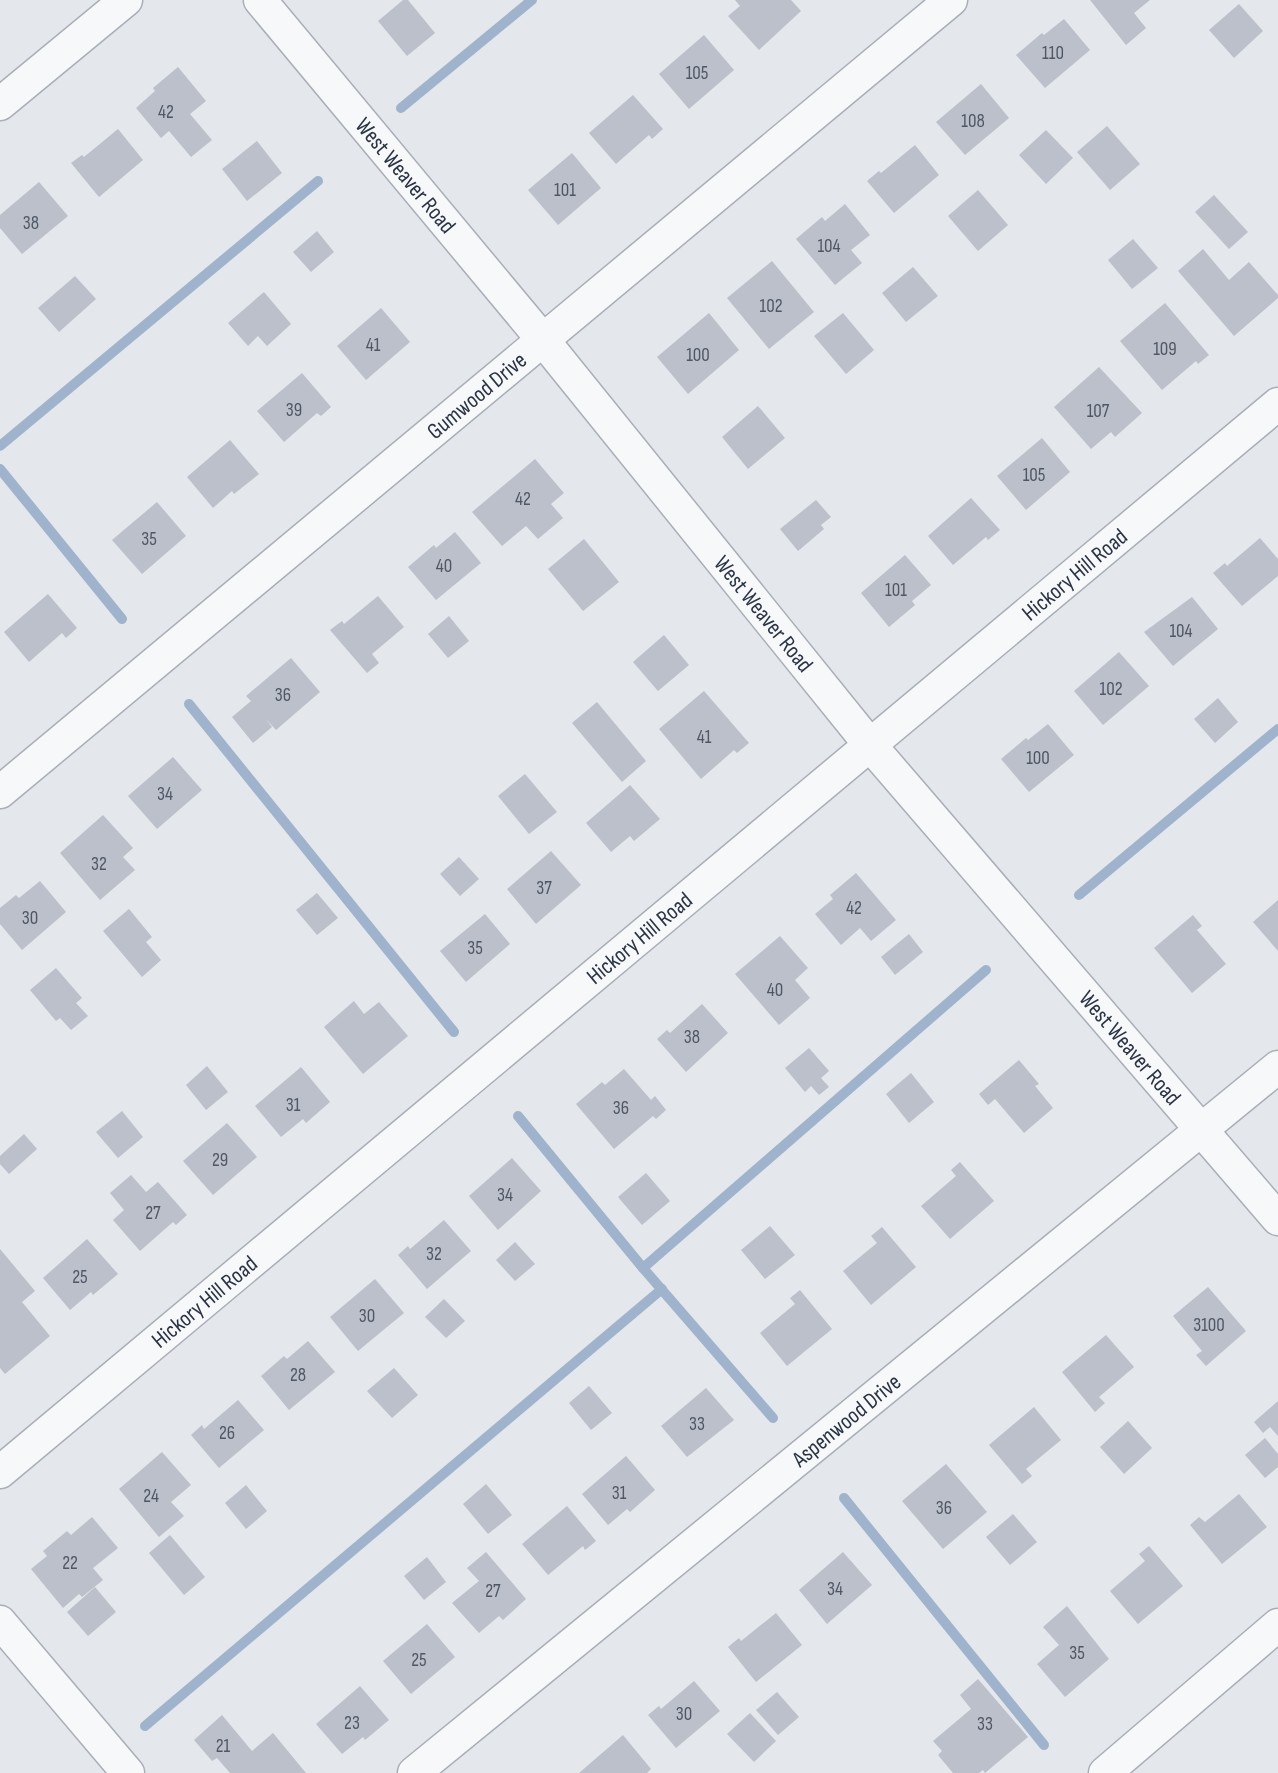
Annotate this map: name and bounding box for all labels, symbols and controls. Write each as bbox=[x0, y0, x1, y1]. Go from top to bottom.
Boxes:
house number: 110 bbox=[1042, 42, 1064, 65]
house number: 105 bbox=[686, 62, 708, 85]
house number: 42 bbox=[158, 101, 174, 124]
house number: 108 bbox=[961, 110, 985, 133]
street label: West Weaver Road bbox=[349, 112, 461, 239]
house number: 101 bbox=[554, 179, 576, 202]
house number: 38 bbox=[23, 212, 39, 235]
house number: 104 bbox=[817, 235, 841, 258]
house number: 102 bbox=[760, 295, 782, 318]
house number: 41 bbox=[366, 334, 381, 357]
house number: 109 bbox=[1153, 338, 1177, 361]
house number: 100 bbox=[686, 344, 710, 367]
street label: Gumwood Drive bbox=[421, 346, 533, 446]
house number: 39 bbox=[286, 399, 302, 422]
house number: 107 bbox=[1087, 400, 1110, 423]
house number: 105 bbox=[1023, 464, 1045, 487]
house number: 42 bbox=[515, 488, 531, 511]
street label: Hickory Hill Road bbox=[1016, 523, 1133, 627]
house number: 35 bbox=[141, 528, 157, 551]
street label: West Weaver Road bbox=[708, 550, 819, 678]
house number: 40 bbox=[436, 555, 452, 578]
house number: 101 bbox=[885, 579, 907, 602]
house number: 104 bbox=[1169, 620, 1193, 643]
house number: 102 bbox=[1100, 678, 1122, 701]
house number: 36 bbox=[275, 684, 291, 707]
house number: 41 bbox=[697, 726, 712, 749]
house number: 100 bbox=[1026, 747, 1050, 770]
house number: 34 bbox=[157, 783, 173, 806]
house number: 32 bbox=[91, 853, 107, 876]
house number: 37 bbox=[536, 877, 552, 900]
street label: Hickory Hill Road bbox=[581, 886, 698, 991]
house number: 42 bbox=[846, 897, 862, 920]
house number: 30 bbox=[22, 907, 38, 930]
house number: 35 bbox=[467, 937, 483, 960]
house number: 40 bbox=[767, 979, 783, 1002]
street label: West Weaver Road bbox=[1073, 985, 1187, 1111]
house number: 38 bbox=[684, 1026, 700, 1049]
house number: 31 bbox=[286, 1094, 301, 1117]
house number: 36 bbox=[613, 1097, 629, 1120]
house number: 29 bbox=[212, 1149, 228, 1172]
house number: 34 bbox=[497, 1184, 513, 1207]
house number: 27 bbox=[145, 1202, 161, 1225]
house number: 32 bbox=[426, 1243, 442, 1266]
street label: Hickory Hill Road bbox=[146, 1250, 263, 1354]
house number: 25 bbox=[72, 1266, 88, 1289]
house number: 30 bbox=[359, 1305, 375, 1328]
house number: 3100 bbox=[1193, 1314, 1225, 1337]
house number: 28 bbox=[290, 1364, 306, 1387]
street label: Aspenwood Drive bbox=[786, 1368, 907, 1474]
house number: 33 bbox=[689, 1413, 705, 1436]
house number: 26 bbox=[219, 1422, 235, 1445]
house number: 31 bbox=[612, 1482, 627, 1505]
house number: 24 bbox=[143, 1485, 159, 1508]
house number: 36 bbox=[936, 1497, 952, 1520]
house number: 22 bbox=[62, 1552, 78, 1575]
house number: 34 bbox=[827, 1578, 843, 1601]
house number: 27 bbox=[485, 1580, 501, 1603]
house number: 35 bbox=[1069, 1642, 1085, 1665]
house number: 25 bbox=[411, 1649, 427, 1672]
house number: 30 bbox=[676, 1703, 692, 1726]
house number: 23 bbox=[344, 1712, 360, 1735]
house number: 33 bbox=[977, 1713, 993, 1736]
house number: 21 bbox=[216, 1735, 231, 1758]

